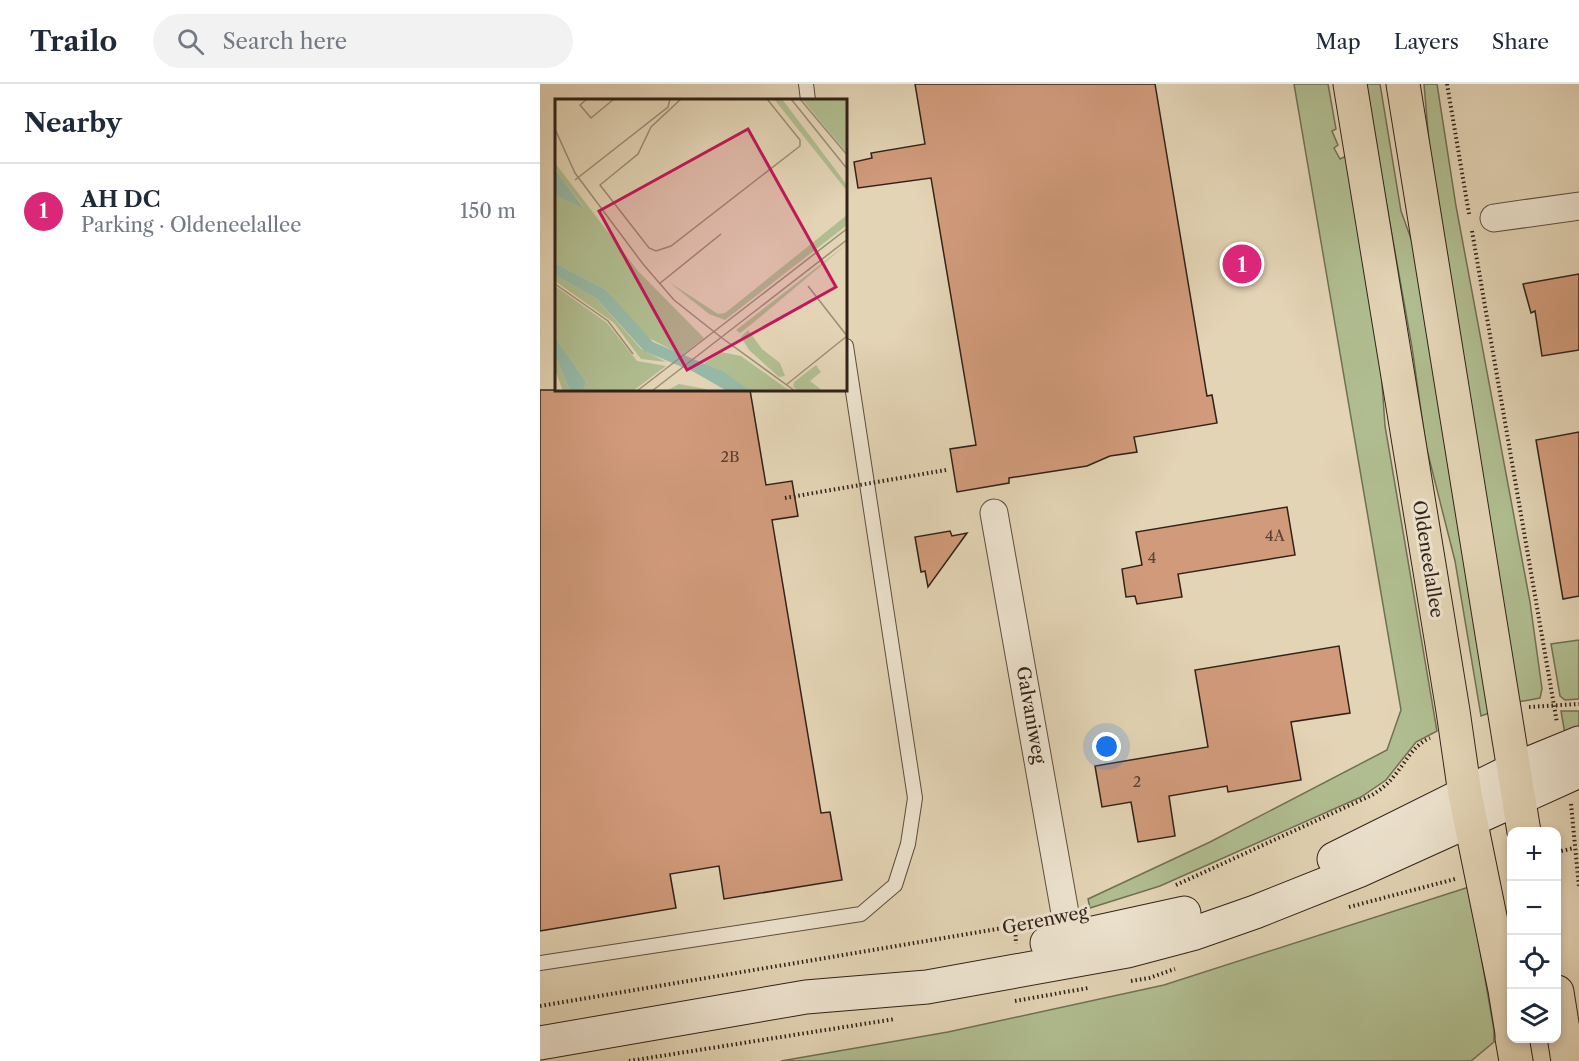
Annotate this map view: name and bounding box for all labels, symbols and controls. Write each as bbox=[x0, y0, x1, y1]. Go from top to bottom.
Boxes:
search box bbox=[153, 14, 573, 68]
text: Trailo bbox=[30, 24, 117, 58]
icon: search bbox=[174, 25, 207, 58]
text: Search here bbox=[222, 28, 347, 55]
text: Map bbox=[1316, 29, 1361, 54]
text: Layers bbox=[1394, 29, 1459, 54]
text: Share bbox=[1492, 29, 1549, 54]
inset map bbox=[555, 99, 848, 392]
text: Nearby bbox=[24, 107, 122, 139]
text: AH DC bbox=[81, 186, 160, 213]
text: 1 bbox=[39, 199, 48, 223]
text: 150 m bbox=[460, 199, 516, 223]
text: Parking · Oldeneelallee bbox=[81, 213, 301, 237]
pin: 1 bbox=[1222, 242, 1262, 286]
house number: 2B bbox=[720, 447, 740, 466]
street label: Oldeneelallee bbox=[1408, 499, 1448, 619]
house number: 4A bbox=[1265, 526, 1286, 545]
house number: 4 bbox=[1148, 548, 1156, 567]
street label: Galvaniweg bbox=[1012, 665, 1050, 766]
your location bbox=[1092, 732, 1121, 761]
house number: 2 bbox=[1133, 772, 1141, 791]
map controls bbox=[1507, 827, 1561, 1043]
button: + bbox=[1507, 827, 1561, 881]
button: − bbox=[1507, 881, 1561, 935]
street label: Gerenweg bbox=[1000, 901, 1090, 939]
button: locate bbox=[1507, 935, 1561, 989]
button: layers bbox=[1507, 989, 1561, 1043]

